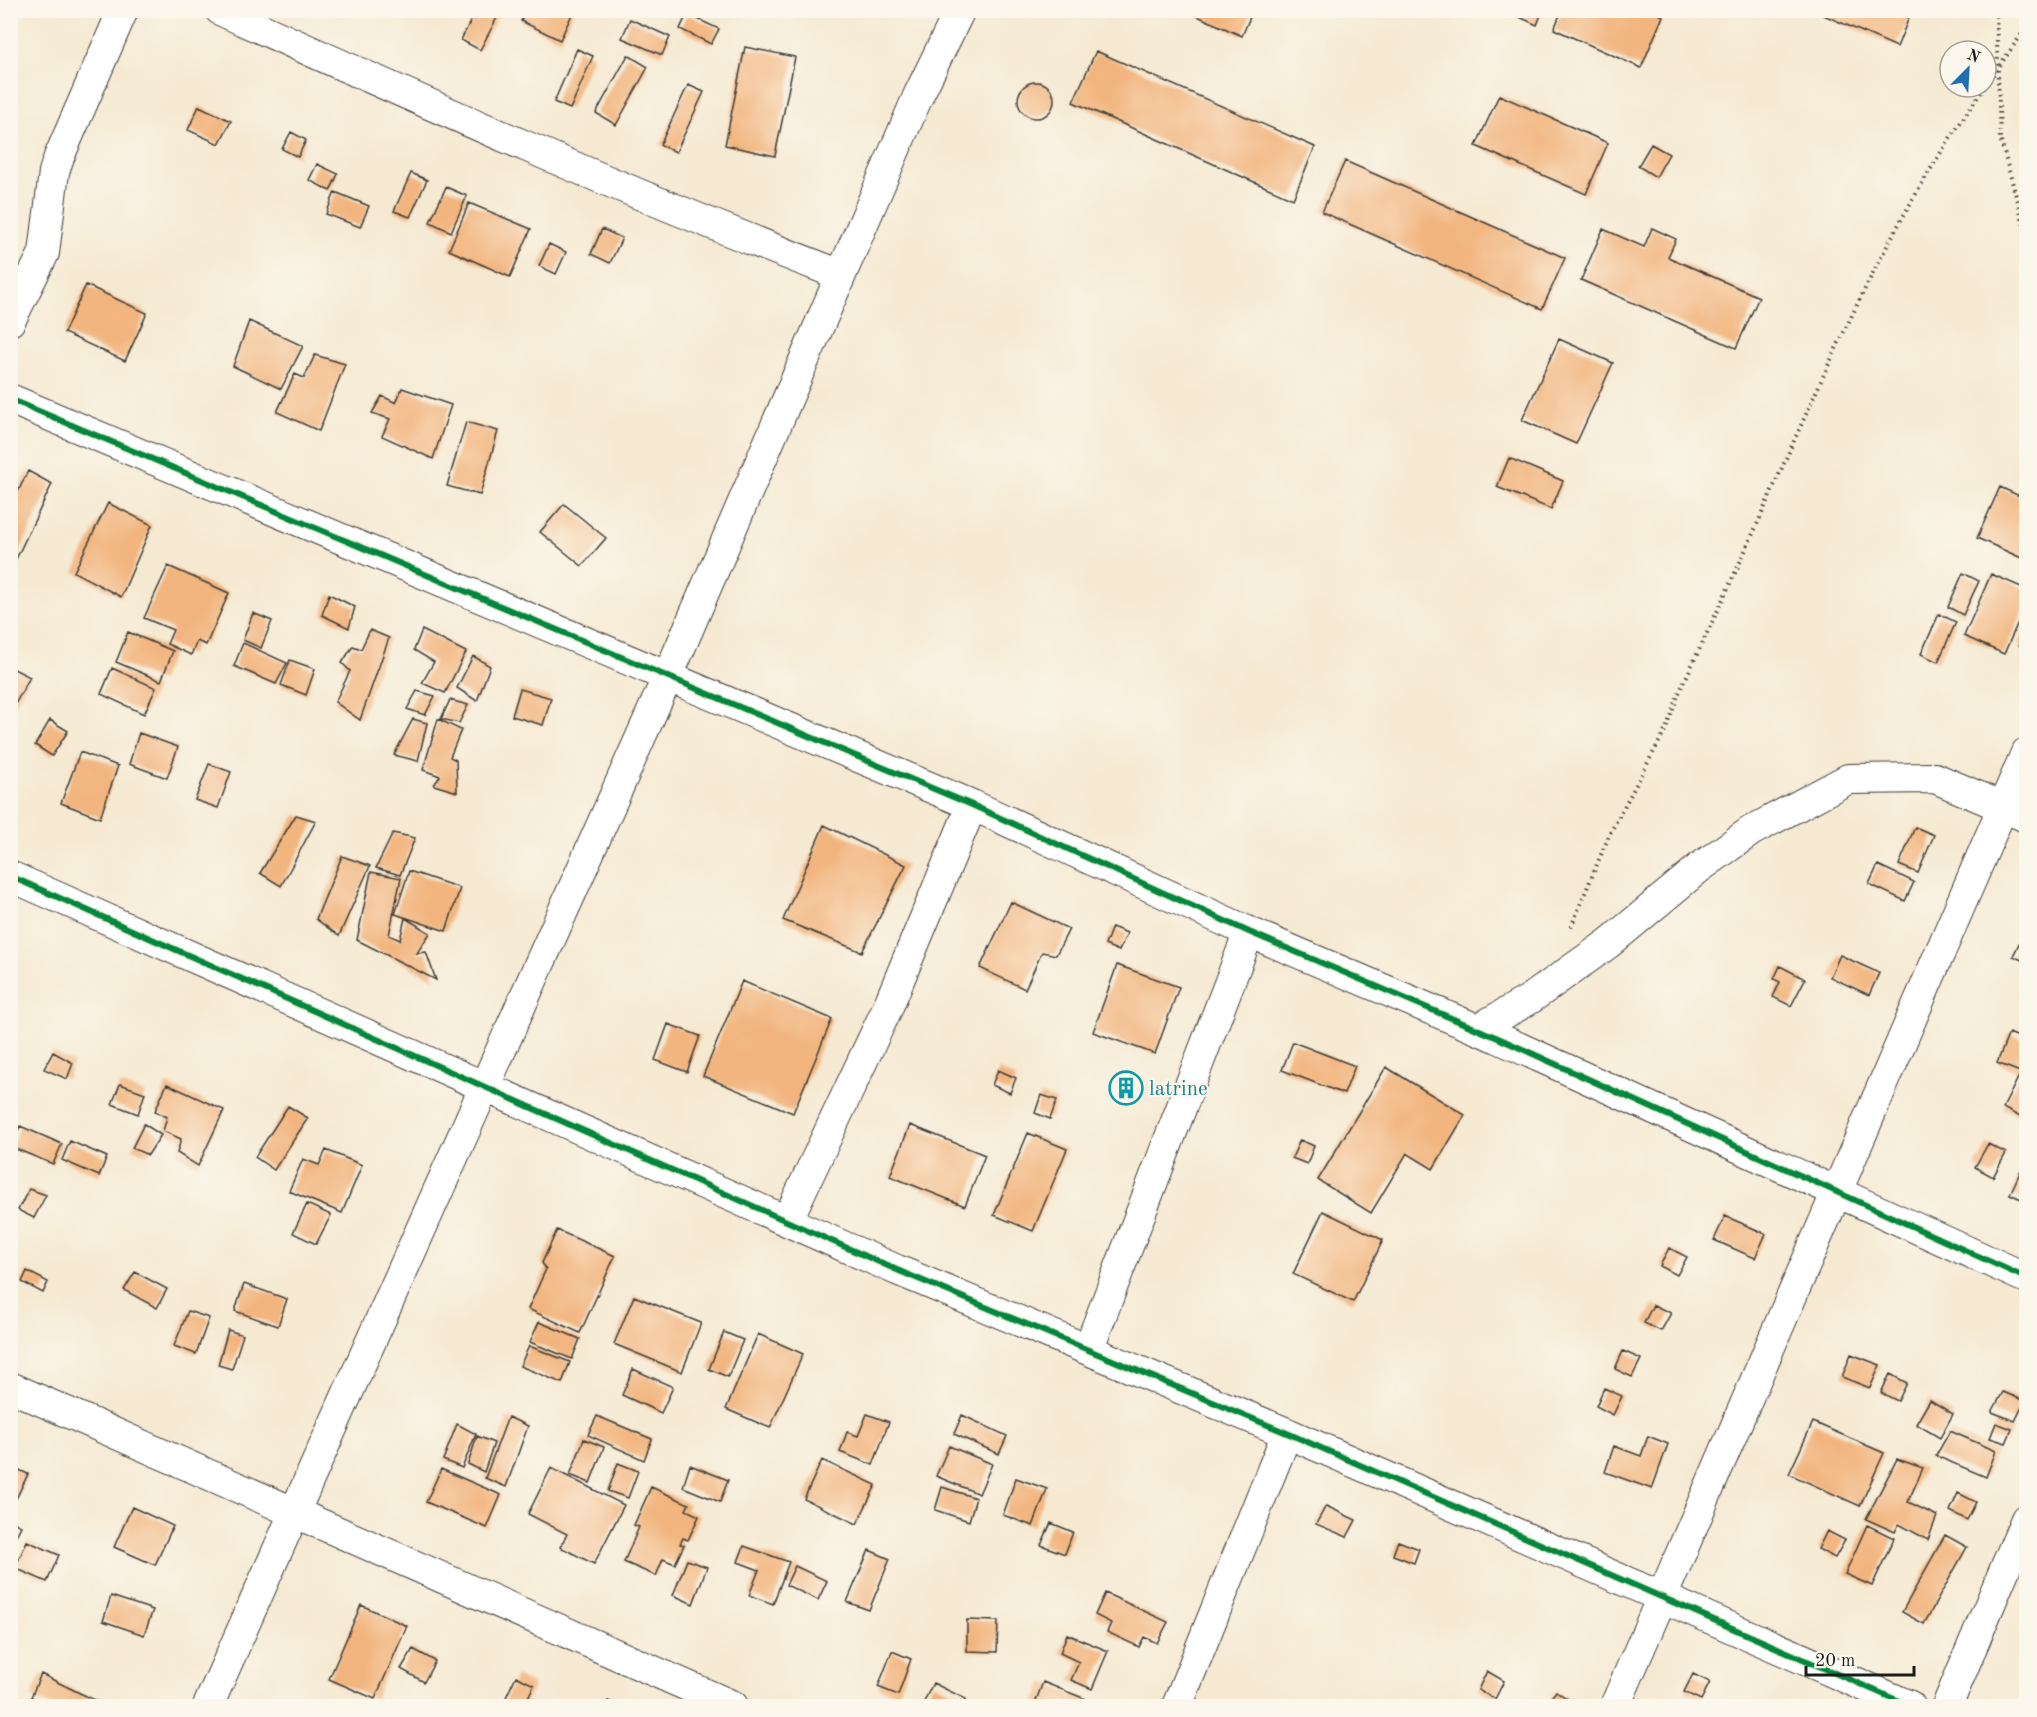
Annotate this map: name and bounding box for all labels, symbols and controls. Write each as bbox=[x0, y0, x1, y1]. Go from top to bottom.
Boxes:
north arrow bbox=[1938, 39, 1998, 99]
text: N bbox=[1964, 47, 1983, 67]
building icon: latrine bbox=[1108, 1070, 1144, 1106]
place label: latrine bbox=[1149, 1079, 1208, 1100]
scale bar bbox=[1806, 1639, 1914, 1677]
text: 20 m bbox=[1815, 1652, 1855, 1670]

